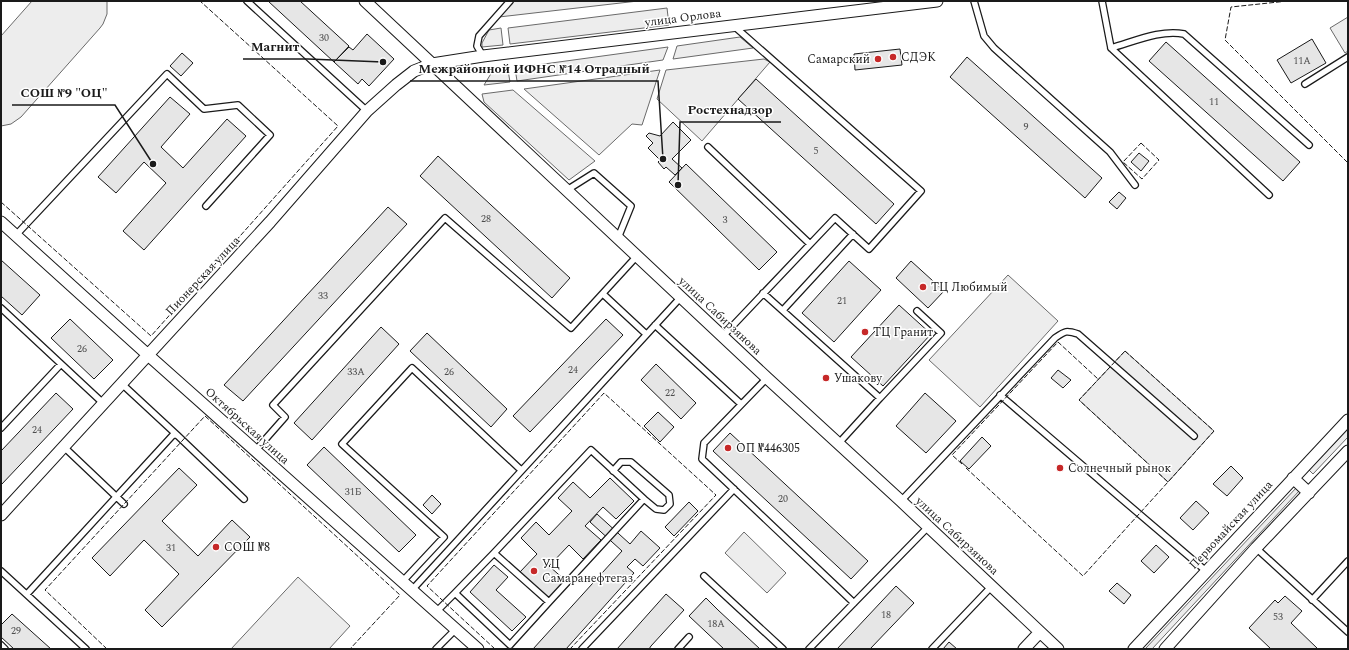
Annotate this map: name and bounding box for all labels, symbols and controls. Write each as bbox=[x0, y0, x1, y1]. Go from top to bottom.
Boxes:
street label: улица Орлова bbox=[643, 4, 722, 32]
house number: 30 bbox=[319, 30, 329, 46]
callout: Магнит bbox=[243, 34, 308, 59]
text: Магнит bbox=[251, 37, 300, 57]
place label: СДЭК bbox=[901, 48, 936, 67]
place label: Самарский bbox=[807, 50, 870, 69]
marker: СДЭК bbox=[888, 52, 898, 62]
house number: 11А bbox=[1293, 53, 1311, 69]
marker: Самарский bbox=[873, 54, 883, 64]
callout: Межрайонной ИФНС №14 Отрадный bbox=[410, 56, 658, 81]
text: Межрайонной ИФНС №14 Отрадный bbox=[418, 59, 650, 79]
callout: СОШ №9 "ОЦ" bbox=[12, 80, 115, 105]
text: СОШ №9 "ОЦ" bbox=[20, 83, 108, 103]
house number: 11 bbox=[1209, 94, 1219, 110]
callout: Ростехнадзор bbox=[680, 97, 781, 122]
text: Ростехнадзор bbox=[687, 100, 773, 120]
house number: 9 bbox=[1024, 119, 1029, 135]
house number: 5 bbox=[814, 143, 819, 159]
house number: 28 bbox=[481, 211, 491, 227]
house number: 3 bbox=[723, 212, 728, 228]
street label: Пионерская улица bbox=[161, 232, 245, 320]
street label: улица Сабирзянова bbox=[673, 272, 766, 360]
place label: ТЦ Любимый bbox=[931, 278, 1007, 297]
marker: ТЦ Любимый bbox=[918, 282, 928, 292]
house number: 33 bbox=[318, 288, 328, 304]
house number: 21 bbox=[837, 293, 847, 309]
place label: ТЦ Гранит bbox=[873, 323, 933, 342]
marker: ТЦ Гранит bbox=[860, 327, 870, 337]
house number: 26 bbox=[77, 341, 87, 357]
house number: 24 bbox=[568, 362, 578, 378]
house number: 33А bbox=[347, 364, 365, 380]
house number: 26 bbox=[444, 364, 454, 380]
place label: Ушакову bbox=[834, 369, 883, 388]
marker: Ушакову bbox=[821, 373, 831, 383]
street label: Октябрьская улица bbox=[201, 383, 294, 469]
house number: 22 bbox=[665, 385, 675, 401]
house number: 24 bbox=[32, 422, 42, 438]
place label: ОП №446305 bbox=[736, 439, 800, 458]
marker: ОП №446305 bbox=[723, 443, 733, 453]
place label: Солнечный рынок bbox=[1068, 459, 1171, 478]
marker: Солнечный рынок bbox=[1055, 463, 1065, 473]
street label: Первомайская улица bbox=[1185, 476, 1278, 574]
house number: 31Б bbox=[345, 484, 362, 500]
house number: 20 bbox=[778, 491, 788, 507]
street label: улица Сабирзянова bbox=[910, 492, 1003, 580]
place label: СОШ №8 bbox=[224, 538, 270, 557]
house number: 31 bbox=[166, 540, 176, 556]
marker: СОШ №8 bbox=[211, 542, 221, 552]
place label: УЦ Самаранефтегаз bbox=[542, 555, 633, 588]
marker: УЦ Самаранефтегаз bbox=[529, 566, 539, 576]
house number: 18 bbox=[881, 607, 891, 623]
house number: 53 bbox=[1273, 609, 1283, 625]
house number: 18А bbox=[707, 616, 725, 632]
house number: 29 bbox=[11, 623, 21, 639]

